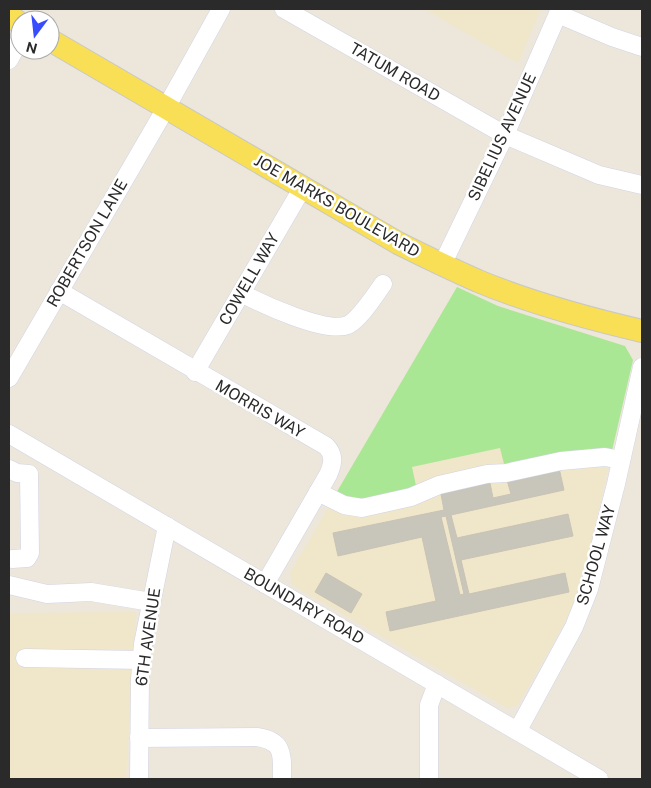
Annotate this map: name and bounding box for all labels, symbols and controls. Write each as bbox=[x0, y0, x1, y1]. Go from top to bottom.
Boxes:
north arrow bbox=[10, 10, 60, 60]
text: N bbox=[24, 38, 39, 57]
street label: TATUM ROAD bbox=[346, 38, 444, 106]
street label: SIBELIUS AVENUE bbox=[464, 70, 540, 204]
street label: JOE MARKS BOULEVARD bbox=[251, 151, 423, 261]
street label: ROBERTSON LANE bbox=[43, 176, 131, 310]
street label: COWELL WAY bbox=[215, 229, 283, 328]
street label: MORRIS WAY bbox=[212, 376, 308, 442]
street label: SCHOOL WAY bbox=[573, 502, 619, 607]
street label: BOUNDARY ROAD bbox=[240, 564, 368, 648]
street label: 6TH AVENUE bbox=[132, 587, 164, 687]

